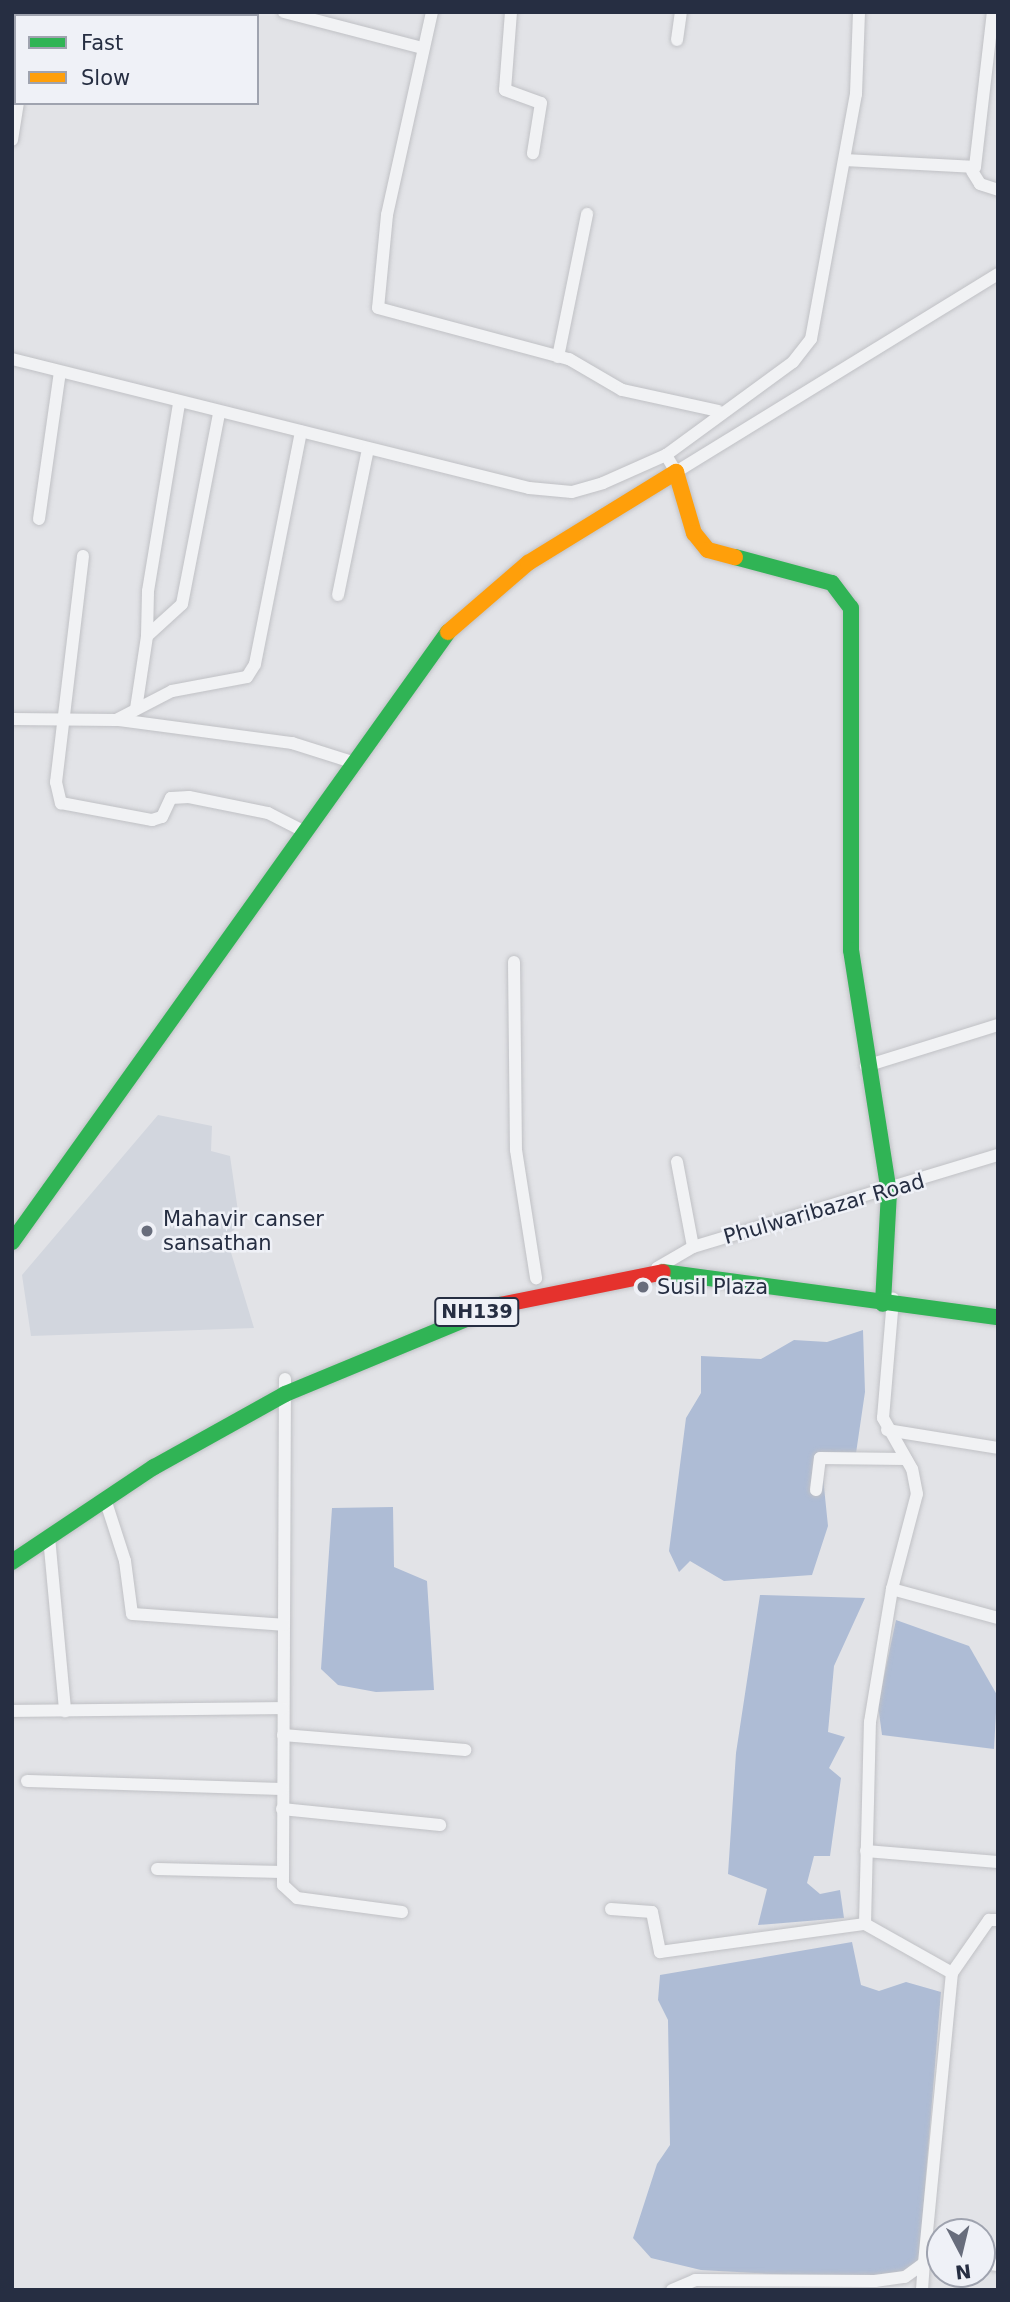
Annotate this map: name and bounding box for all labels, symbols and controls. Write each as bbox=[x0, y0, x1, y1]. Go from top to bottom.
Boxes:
legend bbox=[14, 14, 259, 105]
text: Fast bbox=[81, 31, 123, 55]
text: Slow bbox=[81, 66, 130, 90]
street label: Phulwaribazar Road bbox=[721, 1168, 927, 1250]
place label: Mahavir canser sansathan bbox=[163, 1206, 324, 1256]
marker: Mahavir canser sansathan bbox=[137, 1221, 157, 1241]
place label: Susil Plaza bbox=[657, 1274, 768, 1300]
marker: Susil Plaza bbox=[635, 1279, 651, 1295]
road number: NH139 bbox=[433, 1296, 521, 1328]
north arrow bbox=[926, 2218, 996, 2288]
text: N bbox=[954, 2260, 973, 2284]

